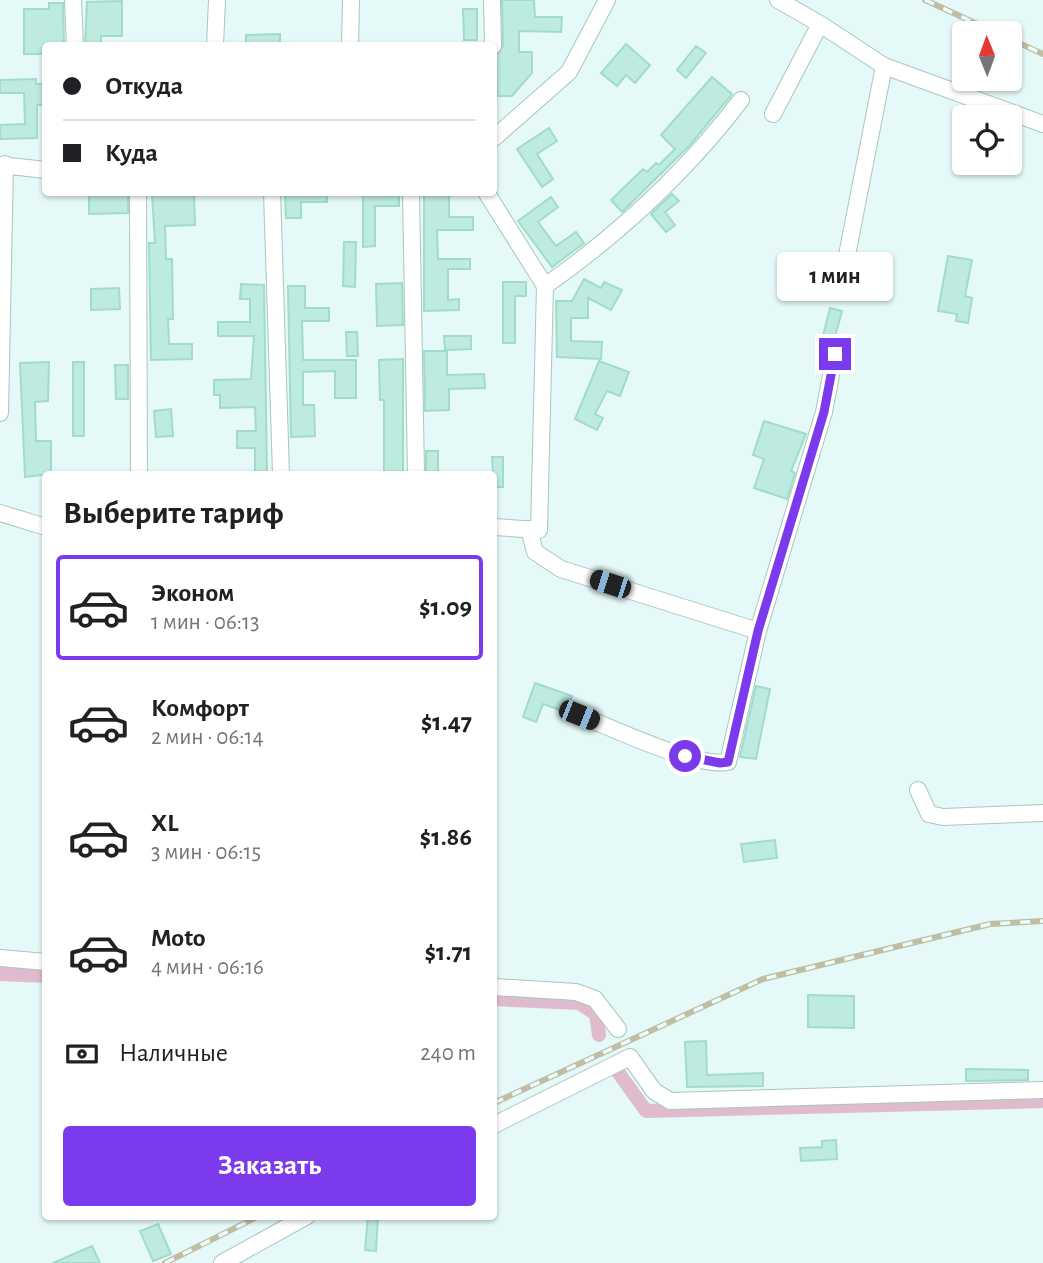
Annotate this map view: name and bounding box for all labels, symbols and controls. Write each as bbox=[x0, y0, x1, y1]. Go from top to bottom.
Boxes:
north arrow bbox=[952, 21, 1022, 91]
map controls bbox=[952, 21, 1022, 175]
text: Откуда bbox=[105, 73, 183, 99]
button: locate bbox=[952, 105, 1022, 175]
text: Куда bbox=[105, 140, 158, 166]
callout: 1 мин bbox=[777, 252, 893, 302]
text: 1 мин bbox=[809, 265, 861, 288]
route end bbox=[819, 338, 851, 370]
text: Выберите тариф bbox=[63, 497, 284, 529]
car bbox=[587, 568, 634, 600]
icon: car bbox=[67, 576, 130, 639]
text: Эконом bbox=[151, 580, 234, 606]
text: $1.09 bbox=[419, 594, 472, 620]
text: 1 мин · 06:13 bbox=[151, 611, 259, 634]
icon: car bbox=[67, 691, 130, 754]
text: Комфорт bbox=[151, 695, 249, 721]
car bbox=[556, 697, 603, 733]
text: $1.47 bbox=[421, 709, 472, 735]
text: 2 мин · 06:14 bbox=[151, 726, 264, 749]
route start bbox=[669, 740, 701, 772]
icon: car bbox=[67, 806, 130, 869]
text: XL bbox=[151, 810, 178, 836]
text: $1.86 bbox=[420, 824, 472, 850]
text: 3 мин · 06:15 bbox=[151, 841, 261, 864]
icon: car bbox=[67, 921, 130, 984]
text: Moto bbox=[151, 925, 206, 951]
text: $1.71 bbox=[424, 939, 472, 965]
text: 4 мин · 06:16 bbox=[151, 956, 264, 979]
icon: cash bbox=[63, 1035, 101, 1073]
text: Наличные bbox=[119, 1040, 228, 1066]
text: 240 m bbox=[420, 1042, 476, 1065]
button: Заказать bbox=[63, 1126, 476, 1206]

